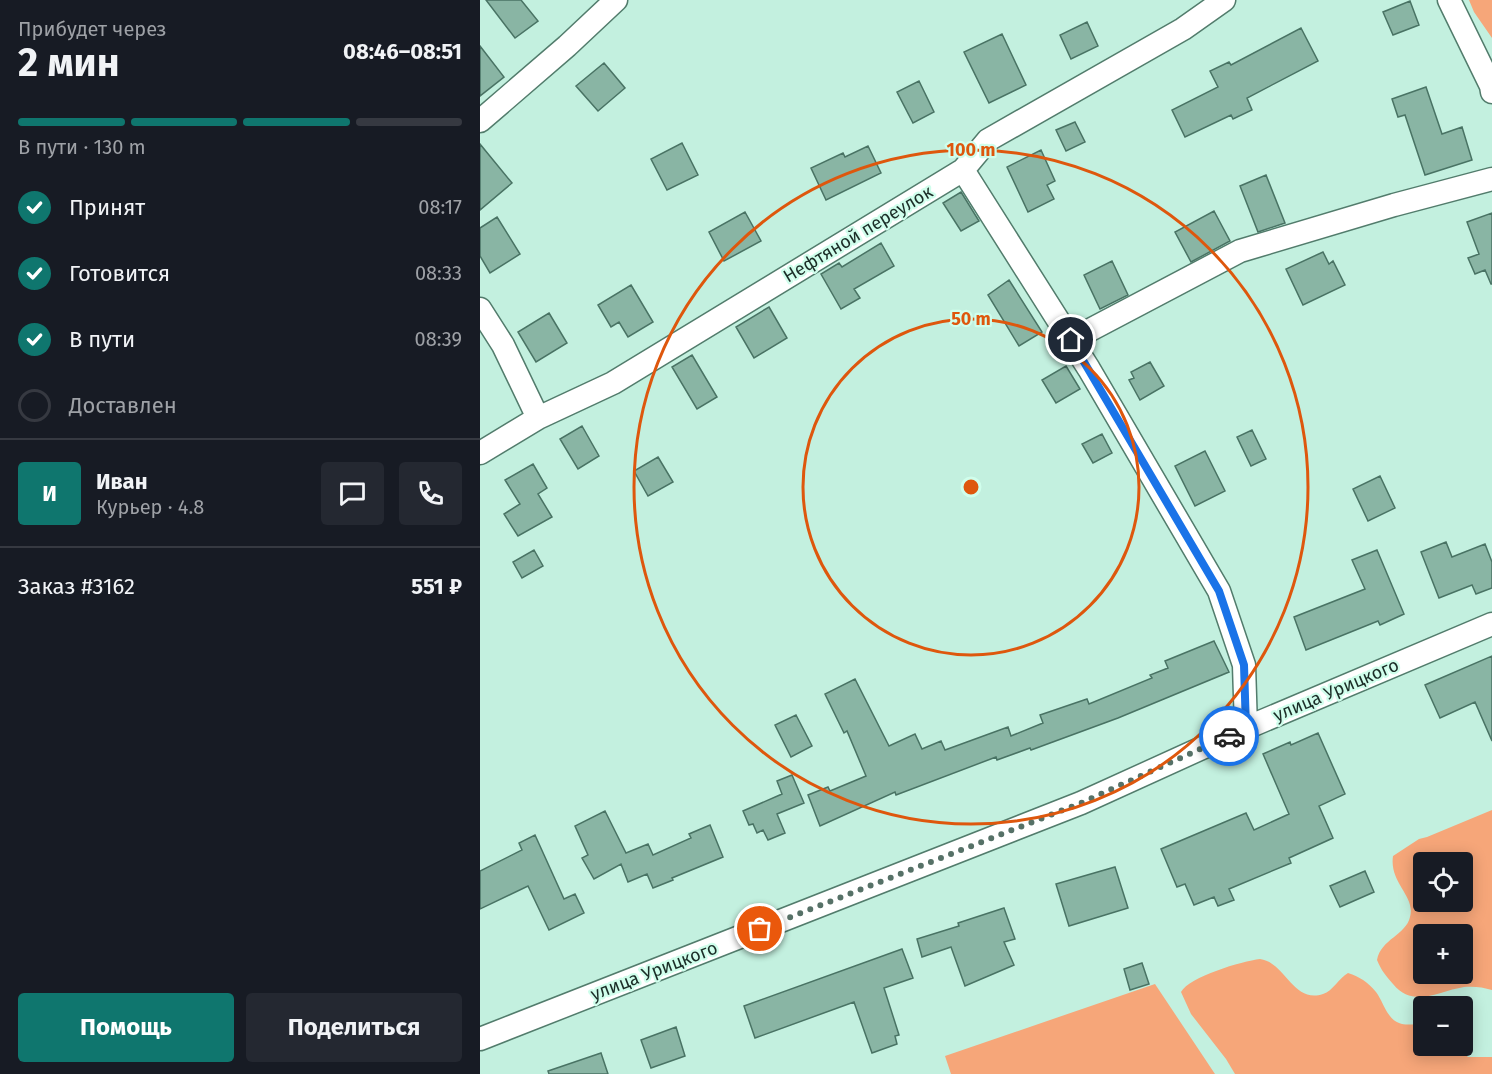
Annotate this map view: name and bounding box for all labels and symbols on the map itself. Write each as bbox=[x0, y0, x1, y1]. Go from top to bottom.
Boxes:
text: 100 m bbox=[947, 139, 995, 161]
street label: Нефтяной переулок bbox=[779, 180, 937, 287]
text: 50 m bbox=[951, 308, 991, 330]
pin bbox=[1045, 314, 1096, 365]
centre of rings bbox=[961, 477, 981, 497]
street label: улица Урицкого bbox=[1270, 654, 1402, 726]
courier bbox=[1199, 706, 1259, 766]
pin bbox=[734, 903, 785, 954]
street label: улица Урицкого bbox=[587, 937, 721, 1005]

